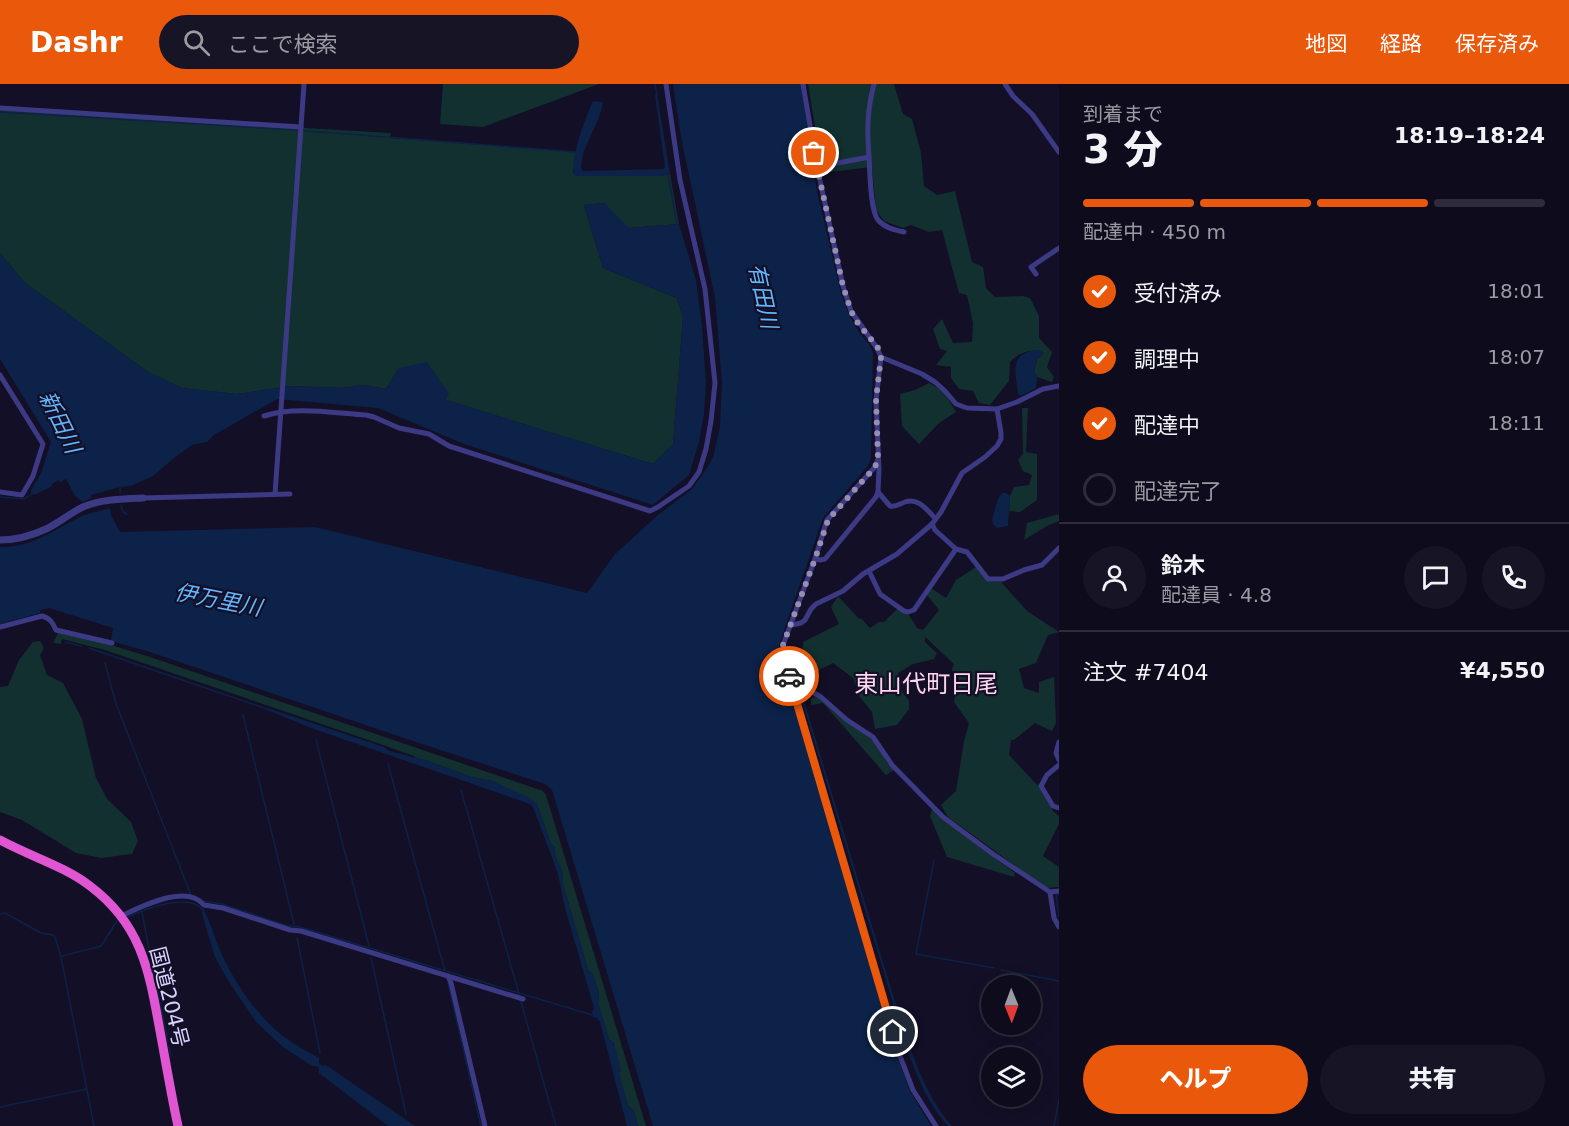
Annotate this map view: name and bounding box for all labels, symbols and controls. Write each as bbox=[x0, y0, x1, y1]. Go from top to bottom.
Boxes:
search box bbox=[159, 15, 579, 69]
text: Dashr bbox=[30, 26, 123, 59]
icon: search bbox=[180, 26, 213, 59]
text: ここで検索 bbox=[228, 32, 338, 57]
text: 地図 bbox=[1305, 32, 1347, 56]
text: 経路 bbox=[1380, 32, 1422, 56]
text: 保存済み bbox=[1455, 32, 1539, 56]
text: 到着まで bbox=[1083, 102, 1163, 126]
text: 18:19–18:24 bbox=[1394, 123, 1545, 148]
pin bbox=[788, 127, 839, 178]
text: 3 分 bbox=[1083, 127, 1163, 172]
icon: bag bbox=[797, 136, 830, 169]
text: 配達中 · 450 m bbox=[1083, 220, 1226, 244]
water label: 有田川 bbox=[744, 261, 783, 333]
icon: check bbox=[1083, 275, 1116, 308]
text: 18:01 bbox=[1487, 279, 1545, 303]
text: 受付済み bbox=[1134, 281, 1222, 306]
icon: check bbox=[1083, 341, 1116, 374]
text: 18:07 bbox=[1487, 345, 1545, 369]
text: 調理中 bbox=[1134, 347, 1200, 372]
water label: 新田川 bbox=[34, 387, 87, 459]
icon: check bbox=[1083, 407, 1116, 440]
text: 18:11 bbox=[1487, 411, 1545, 435]
text: 配達中 bbox=[1134, 413, 1200, 438]
text: 配達完了 bbox=[1134, 479, 1222, 504]
button: person bbox=[1083, 546, 1146, 609]
button: chat bbox=[1404, 546, 1467, 609]
button: phone bbox=[1482, 546, 1545, 609]
text: 鈴木 bbox=[1161, 553, 1205, 578]
water label: 伊万里川 bbox=[172, 579, 266, 621]
text: 配達員 · 4.8 bbox=[1161, 583, 1272, 607]
courier bbox=[759, 646, 819, 706]
text: ¥4,550 bbox=[1460, 658, 1545, 683]
icon: car bbox=[773, 660, 806, 693]
text: 注文 #7404 bbox=[1083, 660, 1208, 685]
district label: 東山代町日尾 bbox=[854, 670, 998, 698]
street label: 国道204号 bbox=[145, 944, 193, 1050]
north arrow bbox=[981, 975, 1041, 1035]
map controls bbox=[981, 975, 1041, 1107]
pin bbox=[867, 1006, 918, 1057]
icon: home bbox=[876, 1015, 909, 1048]
button: ヘルプ bbox=[1083, 1045, 1308, 1114]
button: 共有 bbox=[1320, 1045, 1545, 1114]
button: layers bbox=[981, 1047, 1041, 1107]

